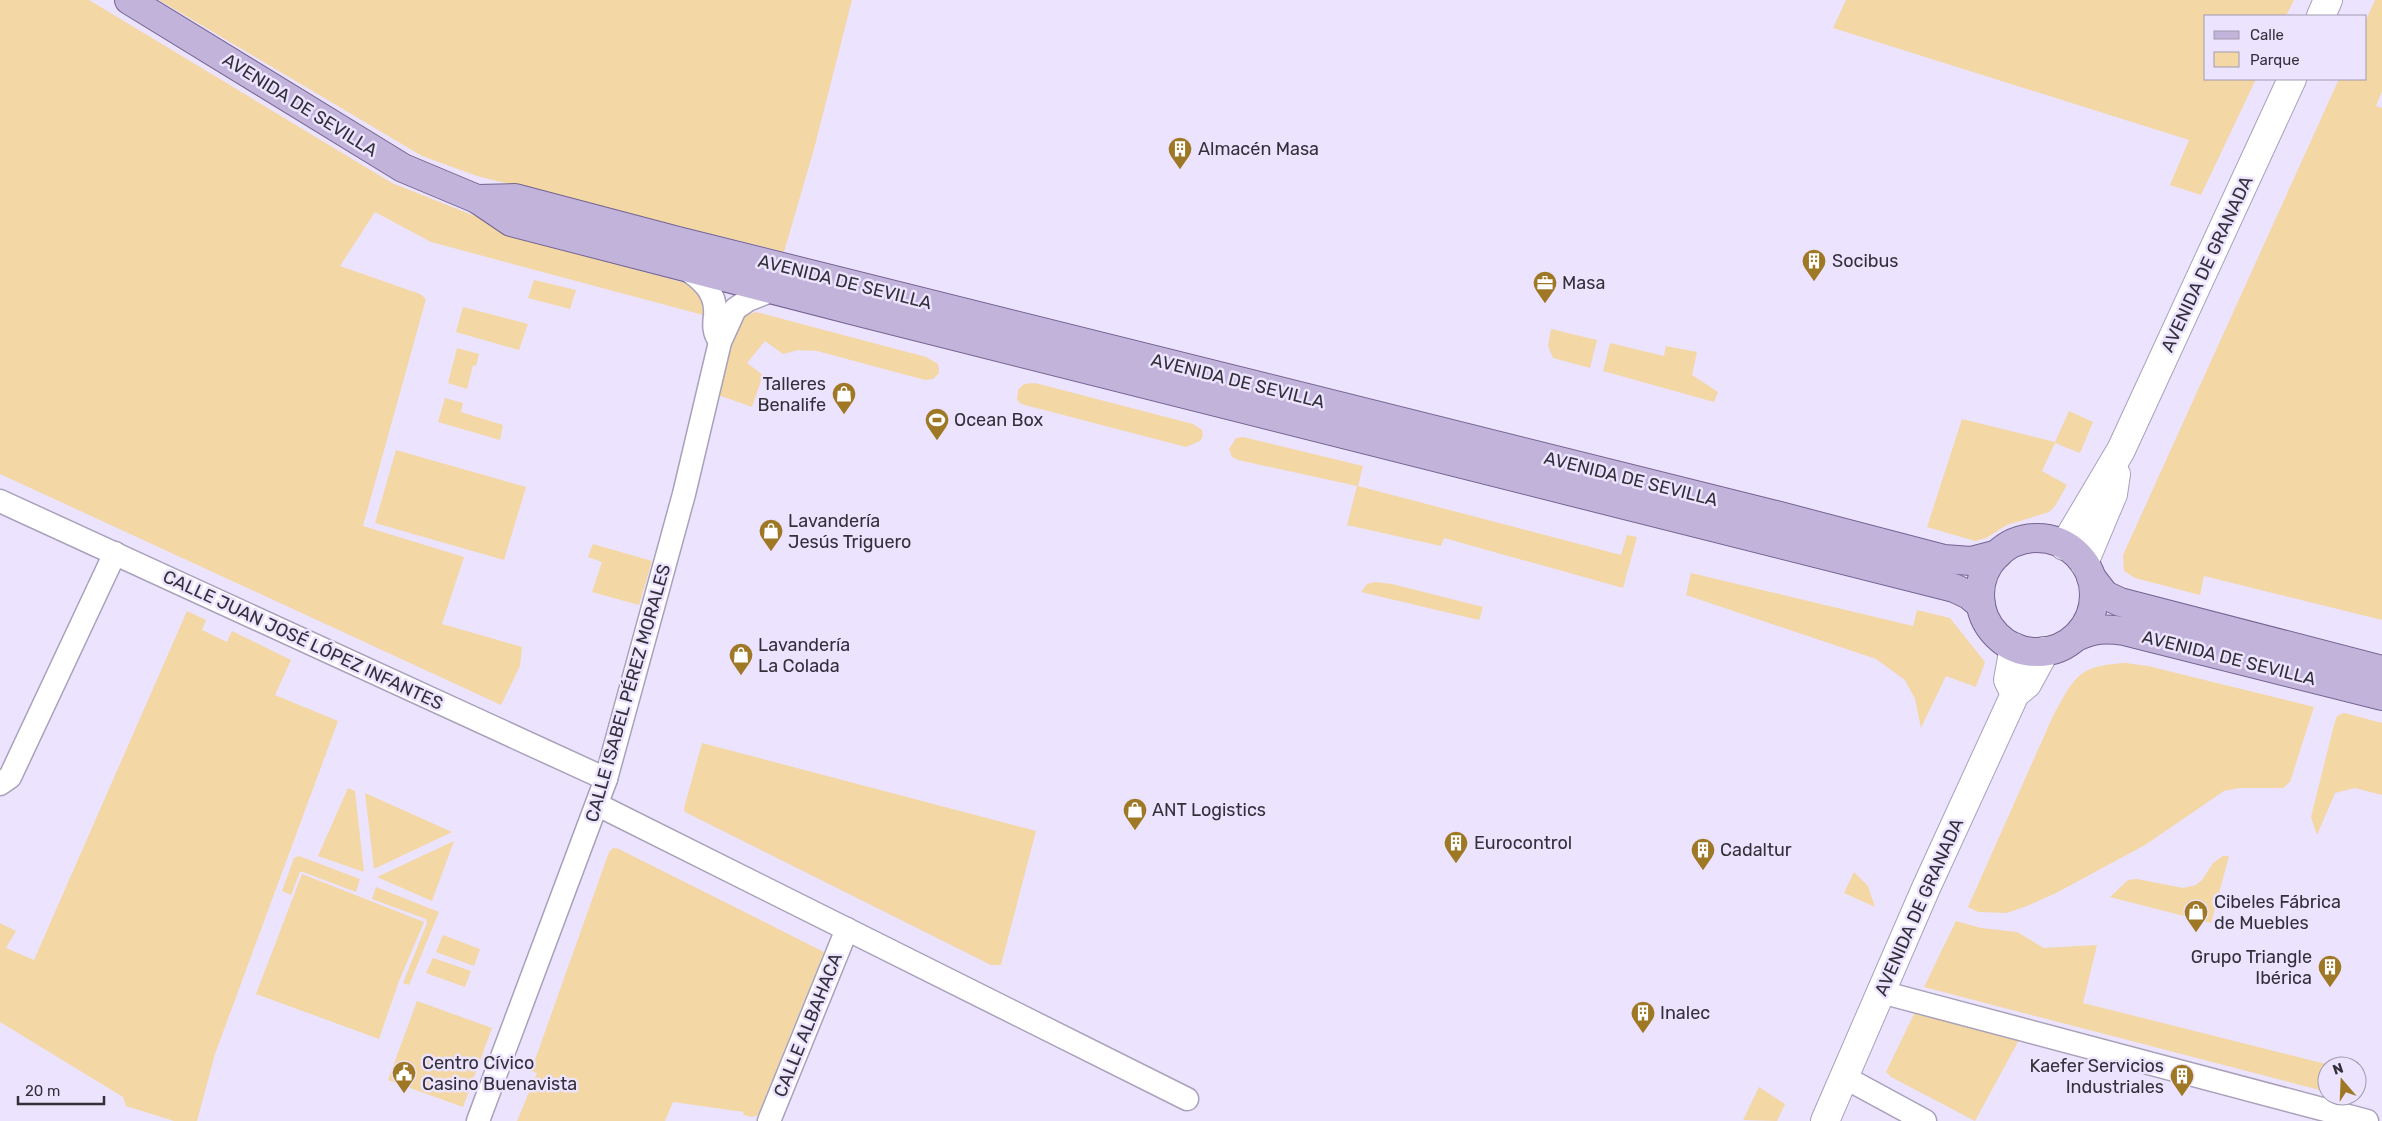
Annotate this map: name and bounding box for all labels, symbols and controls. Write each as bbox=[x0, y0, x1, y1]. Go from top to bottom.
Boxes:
legend bbox=[2204, 15, 2367, 80]
text: Calle bbox=[2250, 26, 2284, 44]
street label: AVENIDA DE SEVILLA bbox=[219, 48, 381, 162]
text: Parque bbox=[2250, 51, 2300, 69]
building icon: Almacén Masa bbox=[1167, 136, 1193, 170]
place label: Almacén Masa bbox=[1198, 138, 1319, 160]
street label: AVENIDA DE GRANADA bbox=[2156, 172, 2258, 356]
building icon: Socibus bbox=[1801, 248, 1827, 282]
street label: AVENIDA DE SEVILLA bbox=[756, 250, 934, 314]
place label: Socibus bbox=[1832, 250, 1899, 272]
office icon: Masa bbox=[1532, 270, 1558, 304]
place label: Masa bbox=[1562, 272, 1605, 294]
street label: AVENIDA DE SEVILLA bbox=[1149, 349, 1327, 413]
place label: Talleres Benalife bbox=[757, 373, 826, 416]
shop icon: Talleres Benalife bbox=[831, 381, 857, 415]
sports icon: Ocean Box bbox=[924, 407, 950, 441]
place label: Ocean Box bbox=[954, 409, 1044, 431]
street label: AVENIDA DE SEVILLA bbox=[1542, 447, 1720, 511]
place label: Lavandería Jesús Triguero bbox=[788, 510, 911, 553]
shop icon: Lavandería Jesús Triguero bbox=[758, 518, 784, 552]
street label: CALLE ISABEL PÉREZ MORALES bbox=[581, 561, 675, 825]
street label: CALLE JUAN JOSÉ LÓPEZ INFANTES bbox=[159, 565, 447, 715]
street label: AVENIDA DE SEVILLA bbox=[2140, 626, 2318, 690]
place label: Lavandería La Colada bbox=[758, 634, 850, 677]
shop icon: Lavandería La Colada bbox=[728, 642, 754, 676]
shop icon: ANT Logistics bbox=[1122, 797, 1148, 831]
place label: ANT Logistics bbox=[1152, 799, 1266, 821]
street label: AVENIDA DE GRANADA bbox=[1870, 815, 1968, 999]
building icon: Eurocontrol bbox=[1443, 830, 1469, 864]
place label: Eurocontrol bbox=[1474, 832, 1572, 854]
building icon: Cadaltur bbox=[1690, 837, 1716, 871]
place label: Cadaltur bbox=[1720, 839, 1792, 861]
place label: Cibeles Fábrica de Muebles bbox=[2214, 891, 2341, 934]
shop icon: Cibeles Fábrica de Muebles bbox=[2183, 899, 2209, 933]
place label: Grupo Triangle Ibérica bbox=[2191, 946, 2312, 989]
street label: CALLE ALBAHACA bbox=[769, 950, 847, 1100]
building icon: Grupo Triangle Ibérica bbox=[2317, 954, 2343, 988]
building icon: Inalec bbox=[1630, 1000, 1656, 1034]
place label: Inalec bbox=[1660, 1002, 1710, 1024]
place label: Centro Cívico Casino Buenavista bbox=[422, 1052, 577, 1095]
place label: Kaefer Servicios Industriales bbox=[2029, 1055, 2164, 1098]
north arrow bbox=[2317, 1056, 2367, 1106]
public building icon: Centro Cívico Casino Buenavista bbox=[391, 1060, 417, 1094]
text: N bbox=[2330, 1060, 2345, 1079]
building icon: Kaefer Servicios Industriales bbox=[2169, 1063, 2195, 1097]
scale bar bbox=[18, 1074, 104, 1106]
text: 20 m bbox=[25, 1082, 60, 1100]

